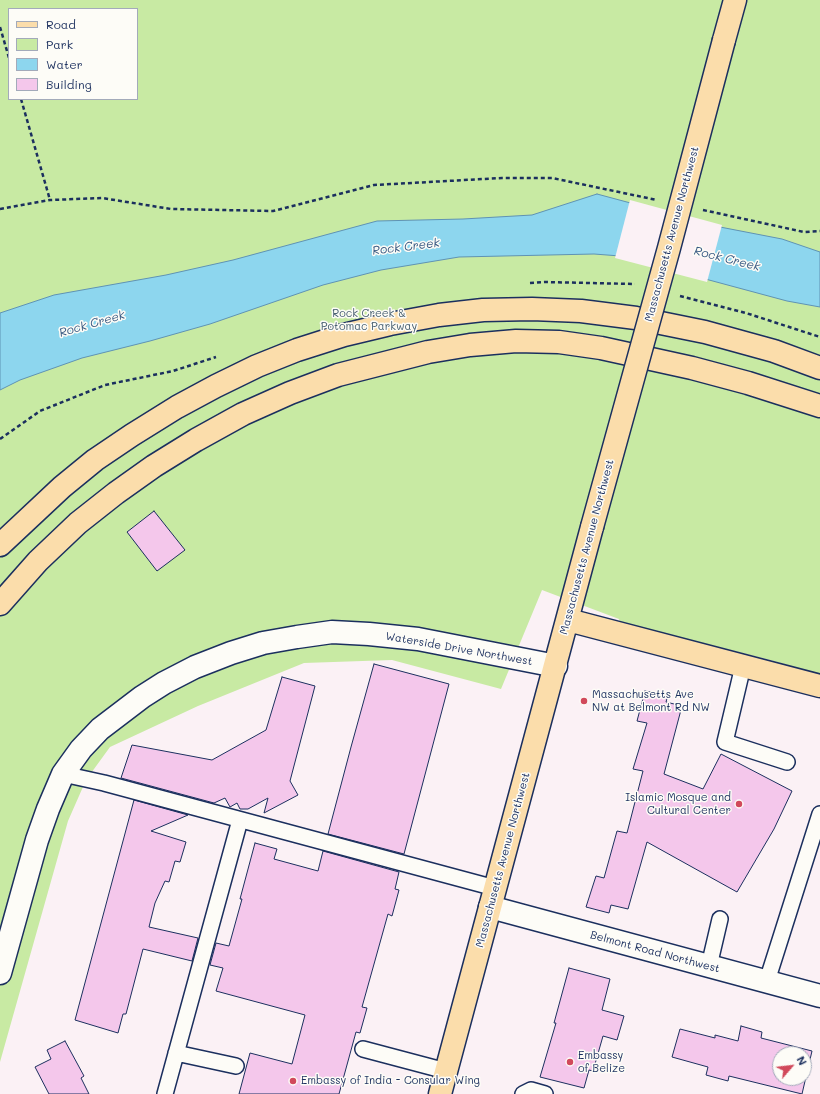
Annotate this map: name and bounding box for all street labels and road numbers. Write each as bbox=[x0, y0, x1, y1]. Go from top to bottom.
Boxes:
street label: Massachusetts Avenue Northwest bbox=[642, 145, 702, 323]
street label: Massachusetts Avenue Northwest bbox=[557, 458, 617, 636]
street label: Waterside Drive Northwest bbox=[384, 630, 534, 668]
street label: Massachusetts Avenue Northwest bbox=[473, 771, 533, 949]
street label: Belmont Road Northwest bbox=[589, 928, 721, 976]

